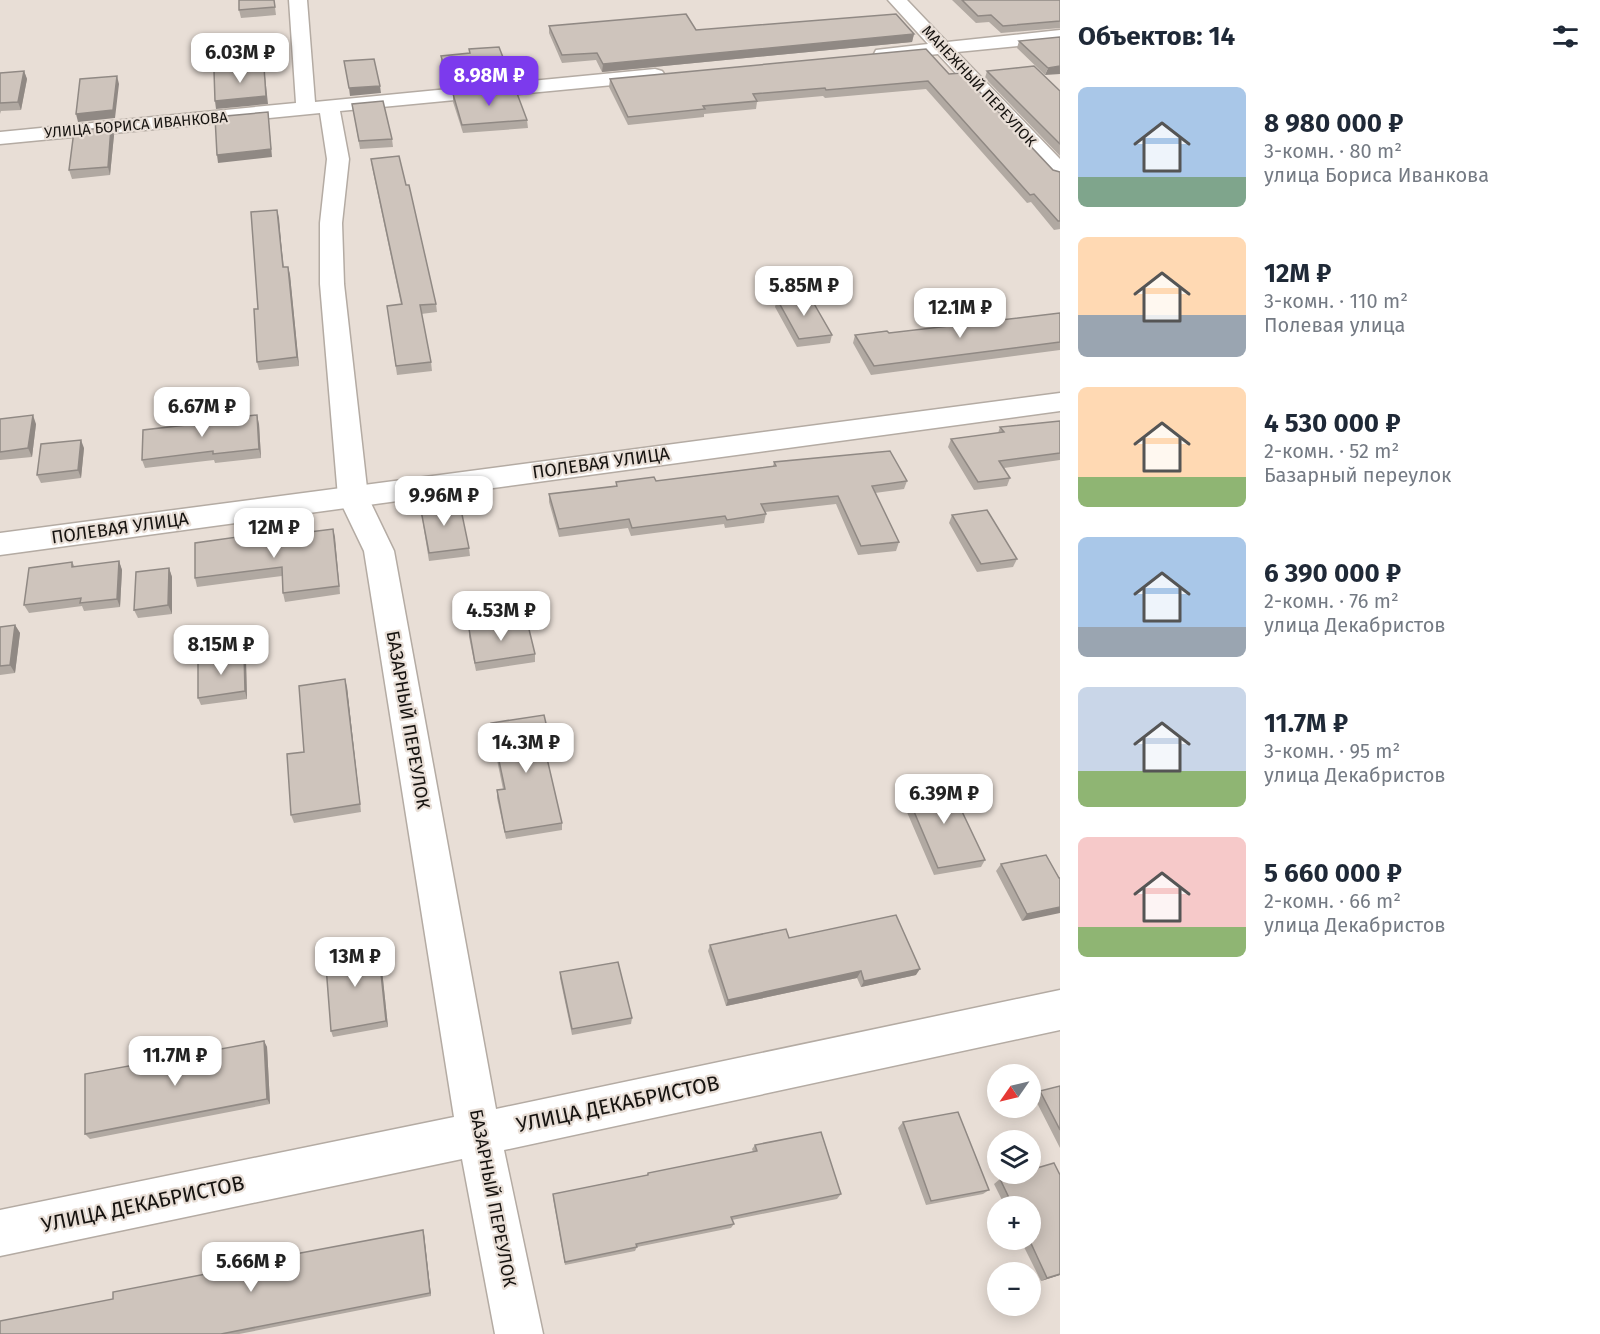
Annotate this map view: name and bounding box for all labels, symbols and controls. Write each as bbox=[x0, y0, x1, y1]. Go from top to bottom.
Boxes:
icon: filters bbox=[1549, 20, 1582, 53]
text: Объектов: 14 bbox=[1078, 21, 1235, 52]
street label: МАНЕЖНЫЙ ПЕРЕУЛОК bbox=[918, 22, 1040, 150]
pin: 6.03M ₽ bbox=[185, 33, 295, 84]
text: 6.03M ₽ bbox=[205, 40, 275, 64]
pin: 8.98M ₽ bbox=[434, 56, 544, 107]
text: 8.98M ₽ bbox=[453, 63, 525, 87]
street label: УЛИЦА БОРИСА ИВАНКОВА bbox=[43, 108, 229, 142]
text: 8 980 000 ₽ bbox=[1264, 108, 1404, 139]
icon: home bbox=[1126, 111, 1198, 183]
text: 3-комн. · 80 m² bbox=[1264, 139, 1402, 163]
text: улица Бориса Иванкова bbox=[1264, 163, 1489, 187]
text: 12M ₽ bbox=[1264, 258, 1332, 289]
icon: home bbox=[1126, 261, 1198, 333]
pin: 5.85M ₽ bbox=[749, 266, 859, 317]
text: 5.85M ₽ bbox=[769, 273, 839, 297]
pin: 12.1M ₽ bbox=[905, 288, 1015, 339]
text: 3-комн. · 110 m² bbox=[1264, 289, 1408, 313]
text: 12.1M ₽ bbox=[928, 295, 992, 319]
text: Полевая улица bbox=[1264, 313, 1405, 337]
pin: 6.67M ₽ bbox=[147, 387, 257, 438]
text: 6.67M ₽ bbox=[168, 394, 236, 418]
text: 4 530 000 ₽ bbox=[1264, 408, 1401, 439]
icon: home bbox=[1126, 411, 1198, 483]
text: 2-комн. · 52 m² bbox=[1264, 439, 1399, 463]
street label: ПОЛЕВАЯ УЛИЦА bbox=[531, 442, 672, 484]
text: Базарный переулок bbox=[1264, 463, 1451, 487]
pin: 9.96M ₽ bbox=[389, 476, 499, 527]
text: 9.96M ₽ bbox=[409, 483, 479, 507]
street label: ПОЛЕВАЯ УЛИЦА bbox=[50, 507, 191, 549]
pin: 12M ₽ bbox=[232, 508, 316, 559]
text: 12M ₽ bbox=[248, 515, 300, 539]
text: 6 390 000 ₽ bbox=[1264, 558, 1401, 589]
icon: home bbox=[1126, 561, 1198, 633]
text: 2-комн. · 76 m² bbox=[1264, 589, 1399, 613]
pin: 4.53M ₽ bbox=[446, 591, 556, 642]
text: 4.53M ₽ bbox=[466, 598, 536, 622]
text: улица Декабристов bbox=[1264, 613, 1446, 637]
pin: 8.15M ₽ bbox=[166, 625, 276, 676]
street label: БАЗАРНЫЙ ПЕРЕУЛОК bbox=[381, 629, 435, 811]
text: 8.15M ₽ bbox=[188, 632, 254, 656]
text: 11.7M ₽ bbox=[1264, 708, 1348, 739]
icon: home bbox=[1126, 711, 1198, 783]
pin: 14.3M ₽ bbox=[471, 723, 581, 774]
text: 14.3M ₽ bbox=[492, 730, 560, 754]
text: 3-комн. · 95 m² bbox=[1264, 739, 1400, 763]
text: улица Декабристов bbox=[1264, 763, 1446, 787]
pin: 6.39M ₽ bbox=[889, 774, 999, 825]
text: 6.39M ₽ bbox=[909, 781, 979, 805]
text: 5 660 000 ₽ bbox=[1264, 858, 1402, 889]
icon: home bbox=[1126, 861, 1198, 933]
text: 2-комн. · 66 m² bbox=[1264, 889, 1401, 913]
text: улица Декабристов bbox=[1264, 913, 1446, 937]
pin: 13M ₽ bbox=[313, 937, 397, 988]
text: 13M ₽ bbox=[329, 944, 381, 968]
pin: 11.7M ₽ bbox=[120, 1036, 230, 1087]
text: 11.7M ₽ bbox=[143, 1043, 207, 1067]
north arrow bbox=[987, 1064, 1041, 1118]
map controls bbox=[987, 1064, 1041, 1316]
street label: УЛИЦА ДЕКАБРИСТОВ bbox=[514, 1070, 722, 1138]
street label: БАЗАРНЫЙ ПЕРЕУЛОК bbox=[465, 1107, 521, 1289]
button: layers bbox=[987, 1130, 1041, 1184]
street label: УЛИЦА ДЕКАБРИСТОВ bbox=[39, 1170, 247, 1238]
button: + bbox=[987, 1196, 1041, 1250]
pin: 5.66M ₽ bbox=[196, 1242, 306, 1293]
text: 5.66M ₽ bbox=[216, 1249, 286, 1273]
button: − bbox=[987, 1262, 1041, 1316]

